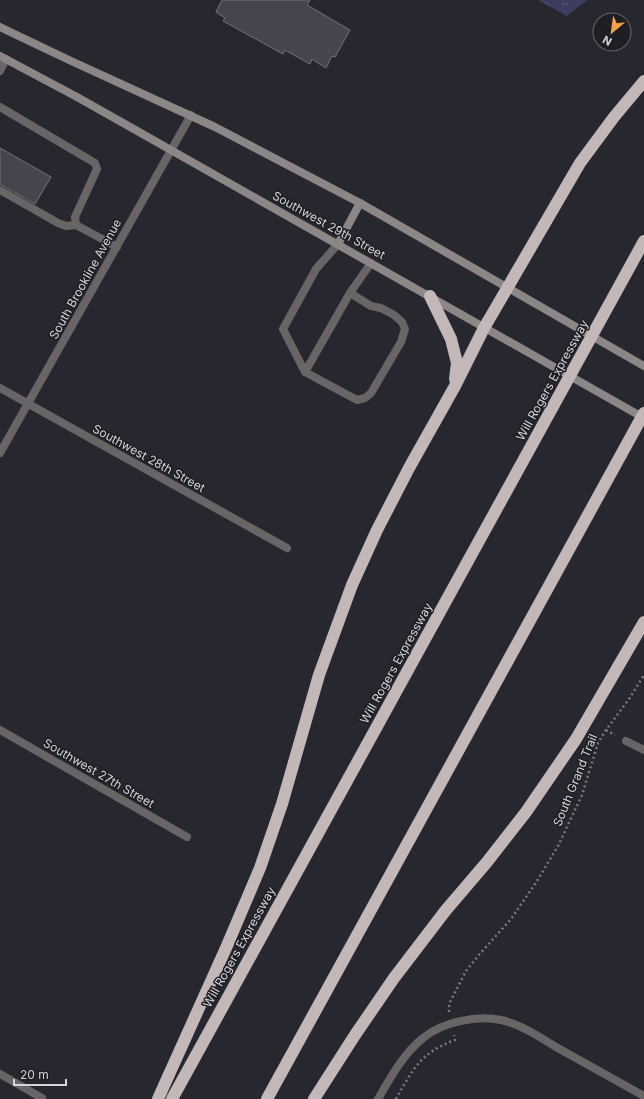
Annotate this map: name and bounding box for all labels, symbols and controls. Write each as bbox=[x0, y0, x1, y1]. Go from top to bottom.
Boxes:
north arrow bbox=[592, 12, 632, 52]
text: N bbox=[600, 33, 614, 49]
street label: Southwest 29th Street bbox=[270, 188, 388, 262]
street label: South Brookline Avenue bbox=[46, 216, 124, 342]
street label: Will Rogers Expressway bbox=[513, 317, 592, 443]
street label: Southwest 28th Street bbox=[90, 421, 208, 495]
street label: Will Rogers Expressway bbox=[357, 600, 436, 726]
street label: South Grand Trail bbox=[550, 732, 600, 828]
street label: Southwest 27th Street bbox=[41, 735, 157, 811]
street label: Will Rogers Expressway bbox=[200, 884, 279, 1010]
scale bar bbox=[14, 1061, 66, 1087]
text: 20 m bbox=[20, 1067, 49, 1082]

